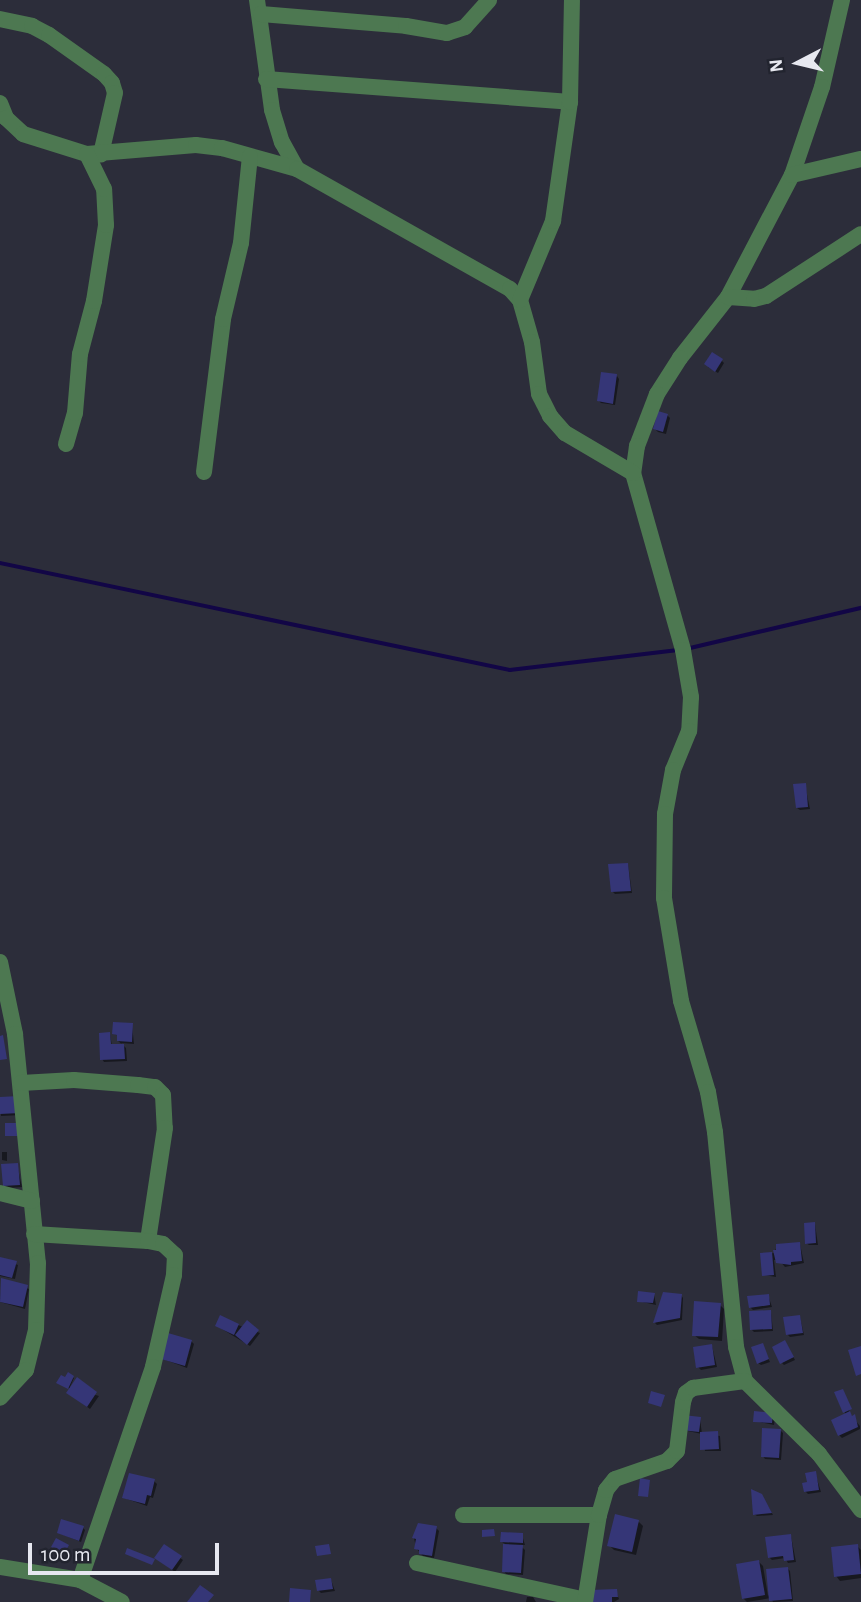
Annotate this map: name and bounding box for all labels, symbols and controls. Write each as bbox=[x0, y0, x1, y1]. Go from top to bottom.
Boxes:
north arrow bbox=[763, 28, 833, 98]
text: N bbox=[766, 58, 787, 73]
scale bar bbox=[32, 1528, 222, 1572]
text: 100 m bbox=[41, 1544, 91, 1565]

